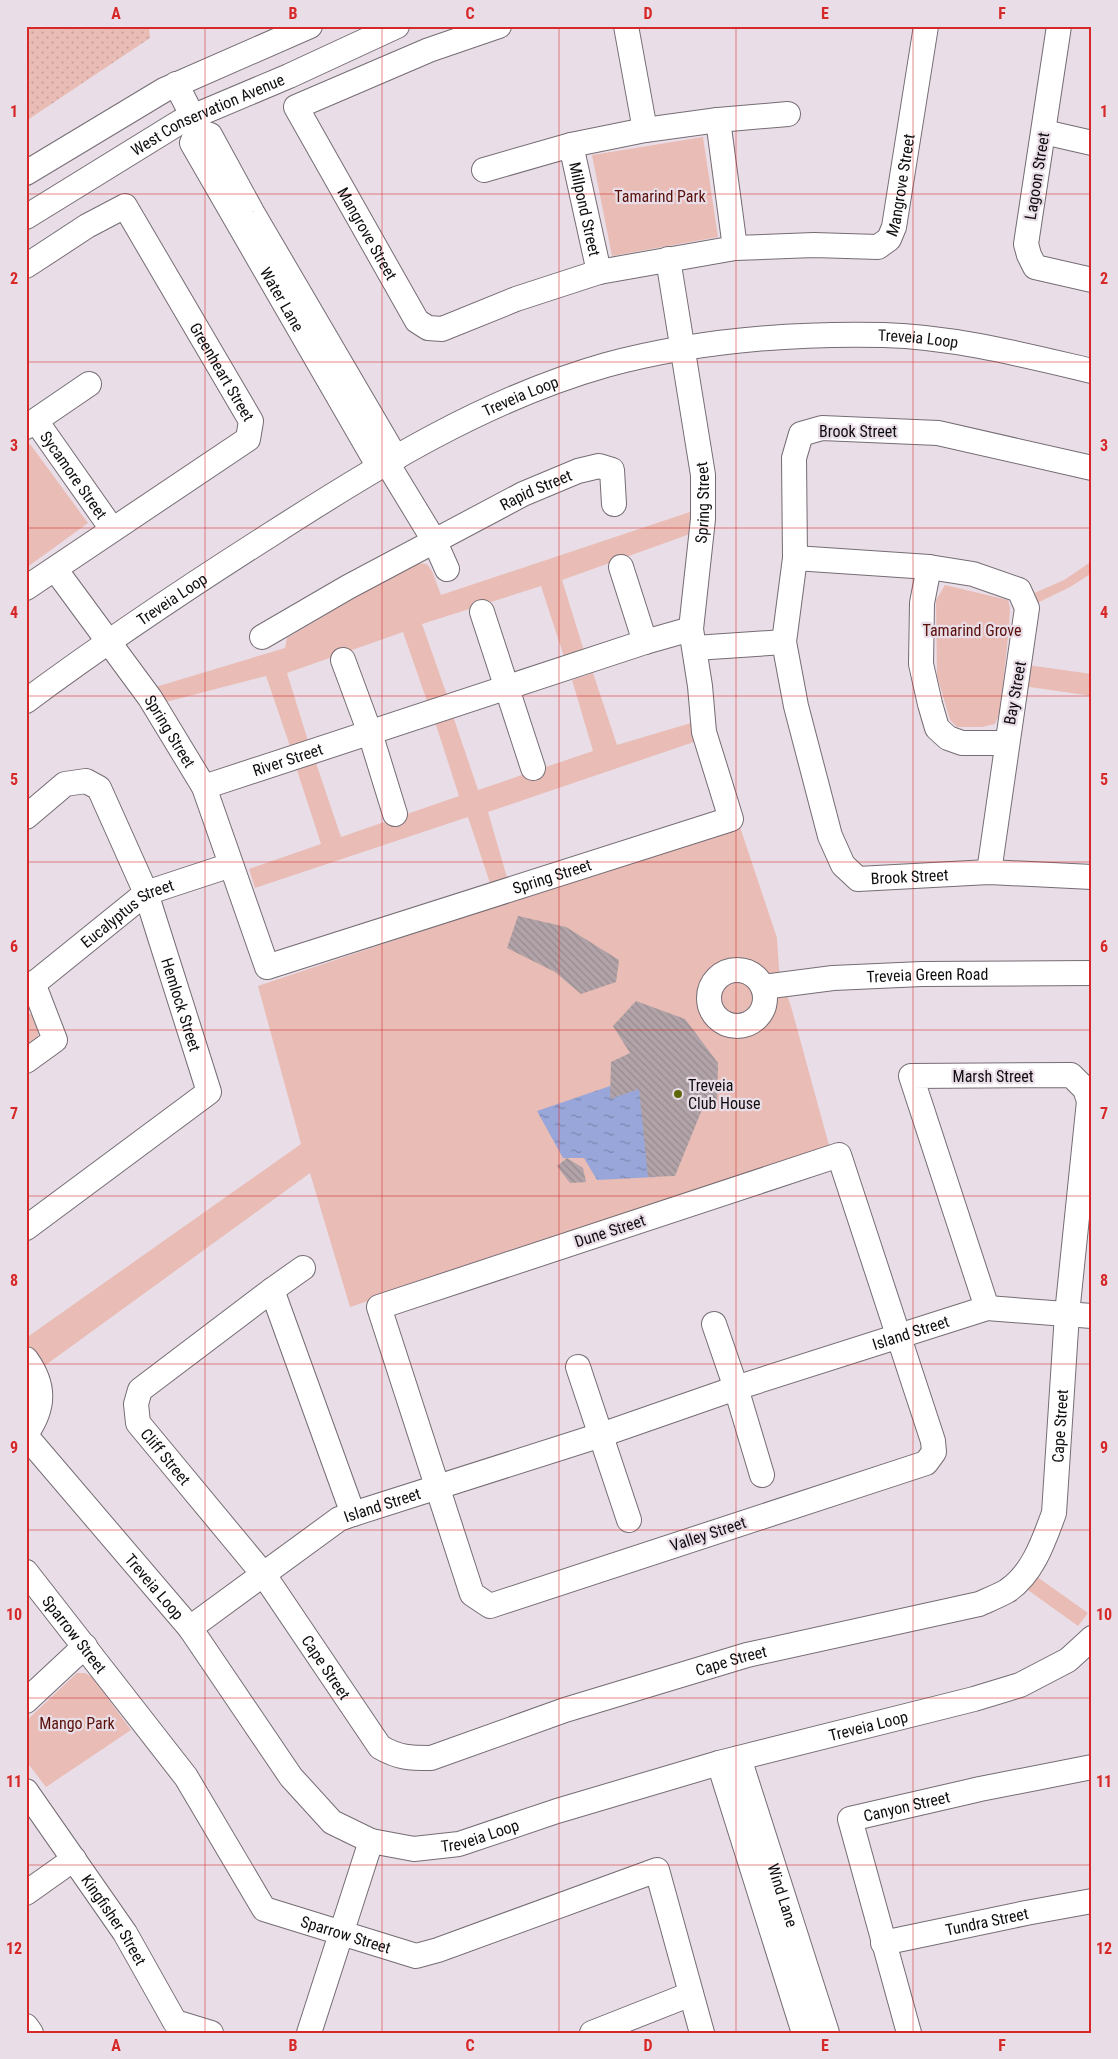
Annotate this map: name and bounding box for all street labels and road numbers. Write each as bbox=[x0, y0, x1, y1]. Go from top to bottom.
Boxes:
street label: West Conservation Avenue bbox=[127, 70, 287, 160]
street label: Lagoon Street bbox=[1021, 131, 1053, 221]
street label: Mangrove Street bbox=[882, 132, 918, 239]
street label: Millpond Street bbox=[565, 160, 605, 258]
street label: Mangrove Street bbox=[334, 184, 401, 283]
street label: Water Lane bbox=[256, 264, 308, 335]
street label: Greenheart Street bbox=[186, 319, 259, 425]
street label: Treveia Loop bbox=[878, 325, 960, 352]
street label: Treveia Loop bbox=[479, 372, 561, 420]
street label: Brook Street bbox=[819, 422, 897, 441]
street label: Sycamore Street bbox=[36, 427, 112, 523]
street label: Spring Street bbox=[691, 460, 713, 544]
street label: Rapid Street bbox=[496, 465, 575, 514]
street label: Treveia Loop bbox=[133, 569, 211, 629]
street label: Bay Street bbox=[1000, 660, 1030, 726]
street label: Spring Street bbox=[141, 691, 200, 771]
street label: River Street bbox=[250, 739, 325, 780]
street label: Spring Street bbox=[510, 855, 594, 898]
street label: Brook Street bbox=[870, 865, 949, 888]
street label: Eucalyptus Street bbox=[77, 875, 176, 951]
street label: Hemlock Street bbox=[158, 955, 205, 1054]
street label: Treveia Green Road bbox=[866, 964, 988, 986]
street label: Marsh Street bbox=[953, 1067, 1034, 1086]
street label: Dune Street bbox=[572, 1211, 648, 1251]
street label: Island Street bbox=[870, 1311, 952, 1353]
street label: Cape Street bbox=[1048, 1389, 1072, 1463]
street label: Cliff Street bbox=[137, 1424, 195, 1489]
street label: Island Street bbox=[341, 1484, 423, 1526]
street label: Valley Street bbox=[668, 1513, 749, 1555]
street label: Treveia Loop bbox=[121, 1550, 188, 1623]
street label: Sparrow Street bbox=[38, 1592, 111, 1677]
street label: Cape Street bbox=[298, 1631, 355, 1703]
street label: Cape Street bbox=[693, 1641, 769, 1680]
street label: Treveia Loop bbox=[827, 1706, 910, 1745]
street label: Canyon Street bbox=[862, 1787, 952, 1825]
street label: Treveia Loop bbox=[440, 1815, 521, 1855]
street label: Wind Lane bbox=[764, 1861, 802, 1929]
street label: Kingfisher Street bbox=[78, 1871, 151, 1969]
street label: Tundra Street bbox=[943, 1903, 1030, 1939]
street label: Sparrow Street bbox=[299, 1911, 393, 1957]

